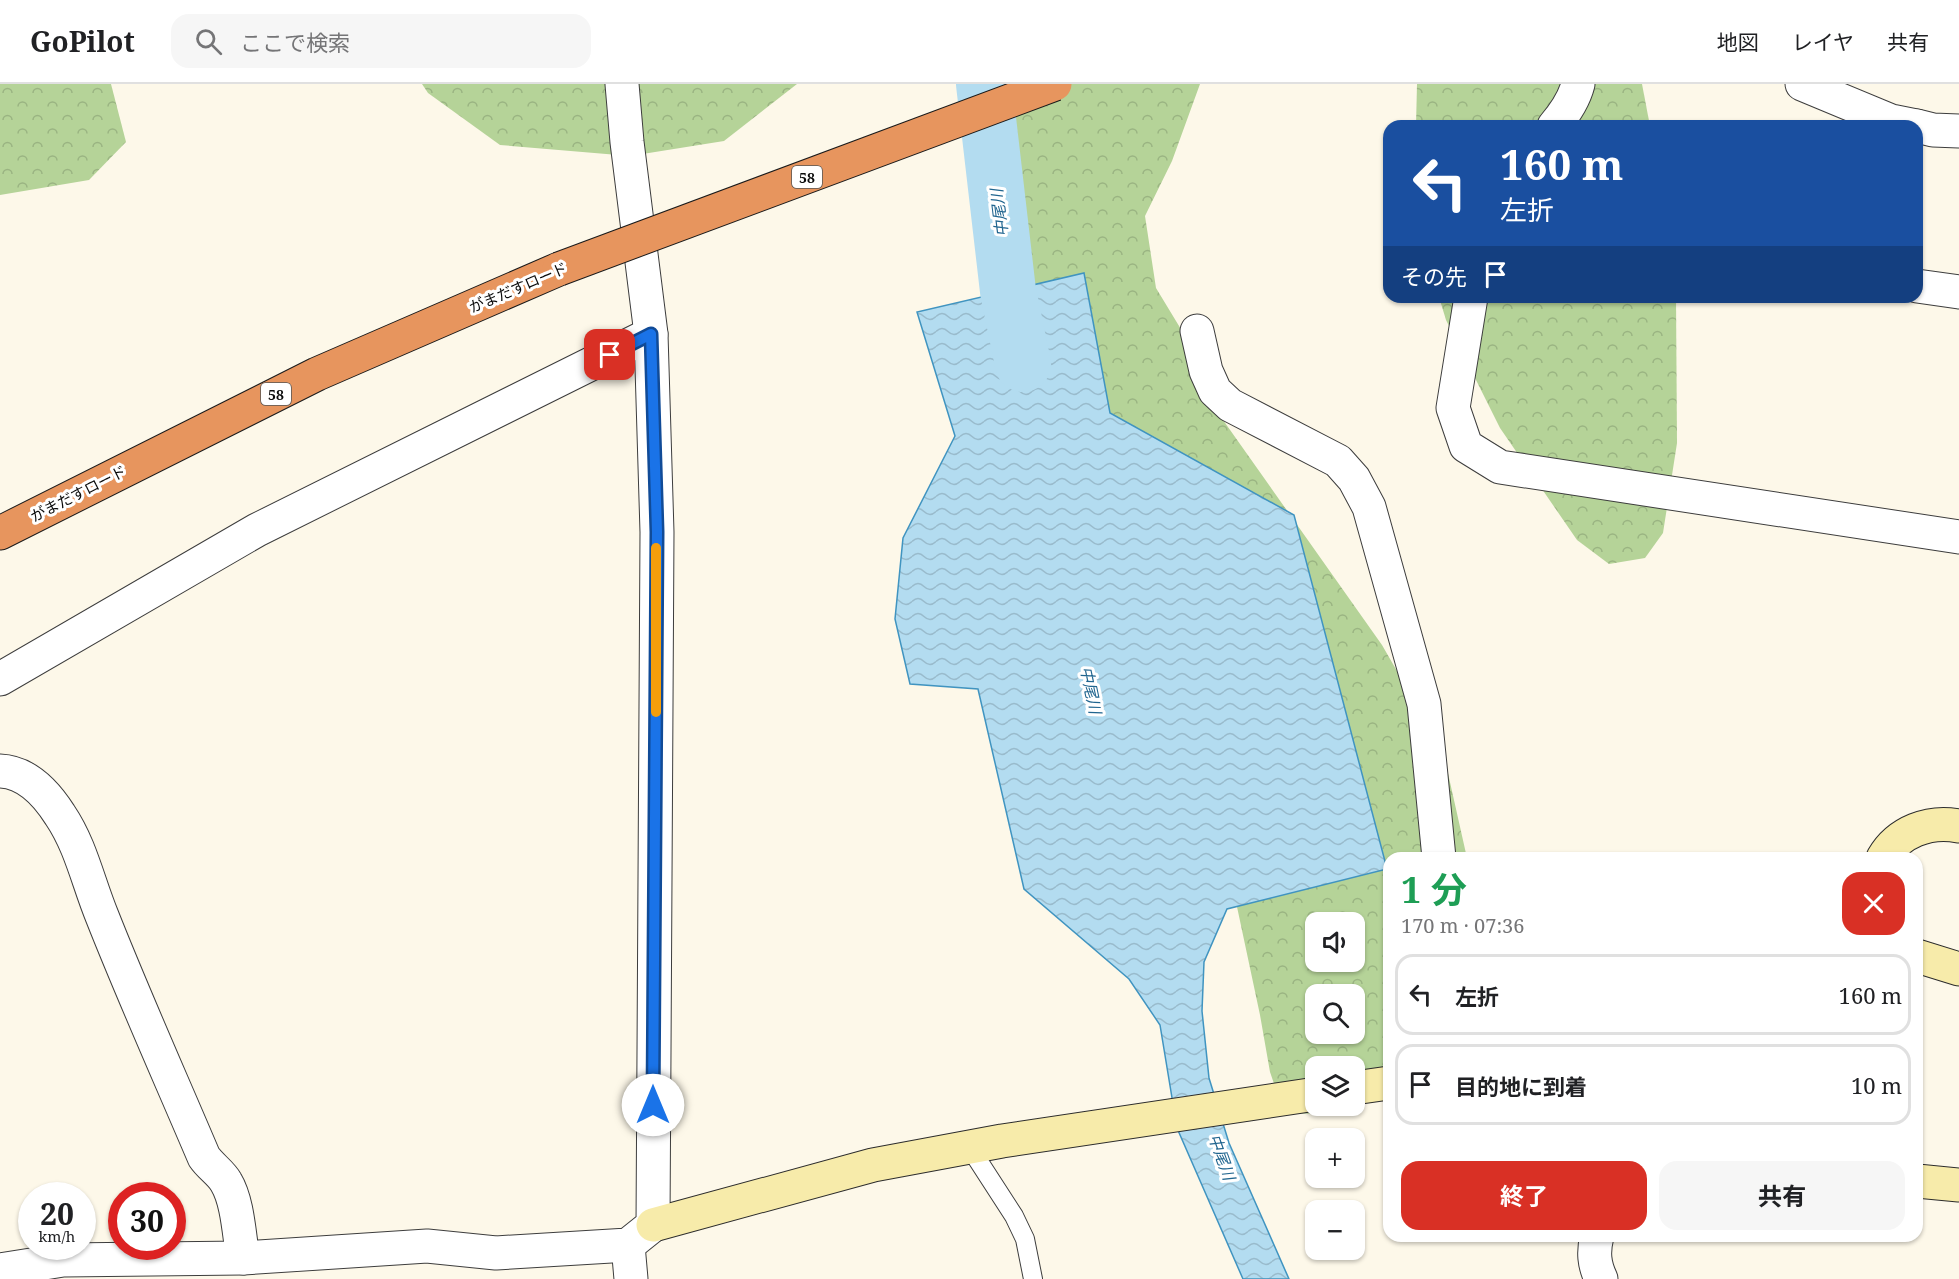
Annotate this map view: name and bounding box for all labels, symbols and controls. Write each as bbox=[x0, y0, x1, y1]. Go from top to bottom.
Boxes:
search box bbox=[171, 14, 591, 68]
text: GoPilot bbox=[30, 22, 135, 60]
icon: search bbox=[192, 25, 225, 58]
text: ここで検索 bbox=[240, 27, 350, 57]
text: 地図 bbox=[1717, 28, 1759, 56]
text: レイヤ bbox=[1792, 28, 1854, 56]
text: 共有 bbox=[1887, 28, 1929, 56]
text: 160 m bbox=[1500, 135, 1624, 192]
icon: left bbox=[1401, 144, 1479, 222]
road number: 58 bbox=[792, 166, 822, 188]
water label: 中尾川 bbox=[985, 186, 1013, 238]
text: 左折 bbox=[1500, 191, 1554, 228]
street label: がまだすロード bbox=[466, 257, 570, 317]
icon: arrive bbox=[1479, 258, 1512, 291]
text: その先 bbox=[1401, 261, 1467, 291]
pin bbox=[584, 329, 635, 380]
icon: arrive bbox=[593, 338, 626, 371]
road number: 58 bbox=[261, 383, 291, 405]
street label: がまだすロード bbox=[27, 460, 129, 526]
water label: 中尾川 bbox=[1075, 664, 1107, 718]
text: 1 分 bbox=[1401, 865, 1467, 914]
button: close bbox=[1842, 872, 1905, 935]
map controls bbox=[1305, 912, 1365, 1260]
button: sound bbox=[1305, 912, 1365, 972]
text: 170 m · 07:36 bbox=[1401, 912, 1524, 939]
icon: left bbox=[1404, 978, 1437, 1011]
text: 160 m bbox=[1839, 980, 1902, 1010]
text: 左折 bbox=[1455, 981, 1499, 1011]
button: search bbox=[1305, 984, 1365, 1044]
button: layers bbox=[1305, 1056, 1365, 1116]
icon: arrive bbox=[1404, 1068, 1437, 1101]
text: 10 m bbox=[1851, 1070, 1902, 1100]
text: 目的地に到着 bbox=[1455, 1071, 1587, 1101]
position arrow bbox=[621, 1073, 685, 1137]
button: + bbox=[1305, 1128, 1365, 1188]
water label: 中尾川 bbox=[1203, 1131, 1241, 1185]
button: 終了 bbox=[1401, 1161, 1647, 1230]
button: 共有 bbox=[1659, 1161, 1905, 1230]
speed limit sign: 30 bbox=[108, 1182, 186, 1260]
text: 20 bbox=[40, 1193, 74, 1234]
button: − bbox=[1305, 1200, 1365, 1260]
text: km/h bbox=[39, 1226, 75, 1246]

